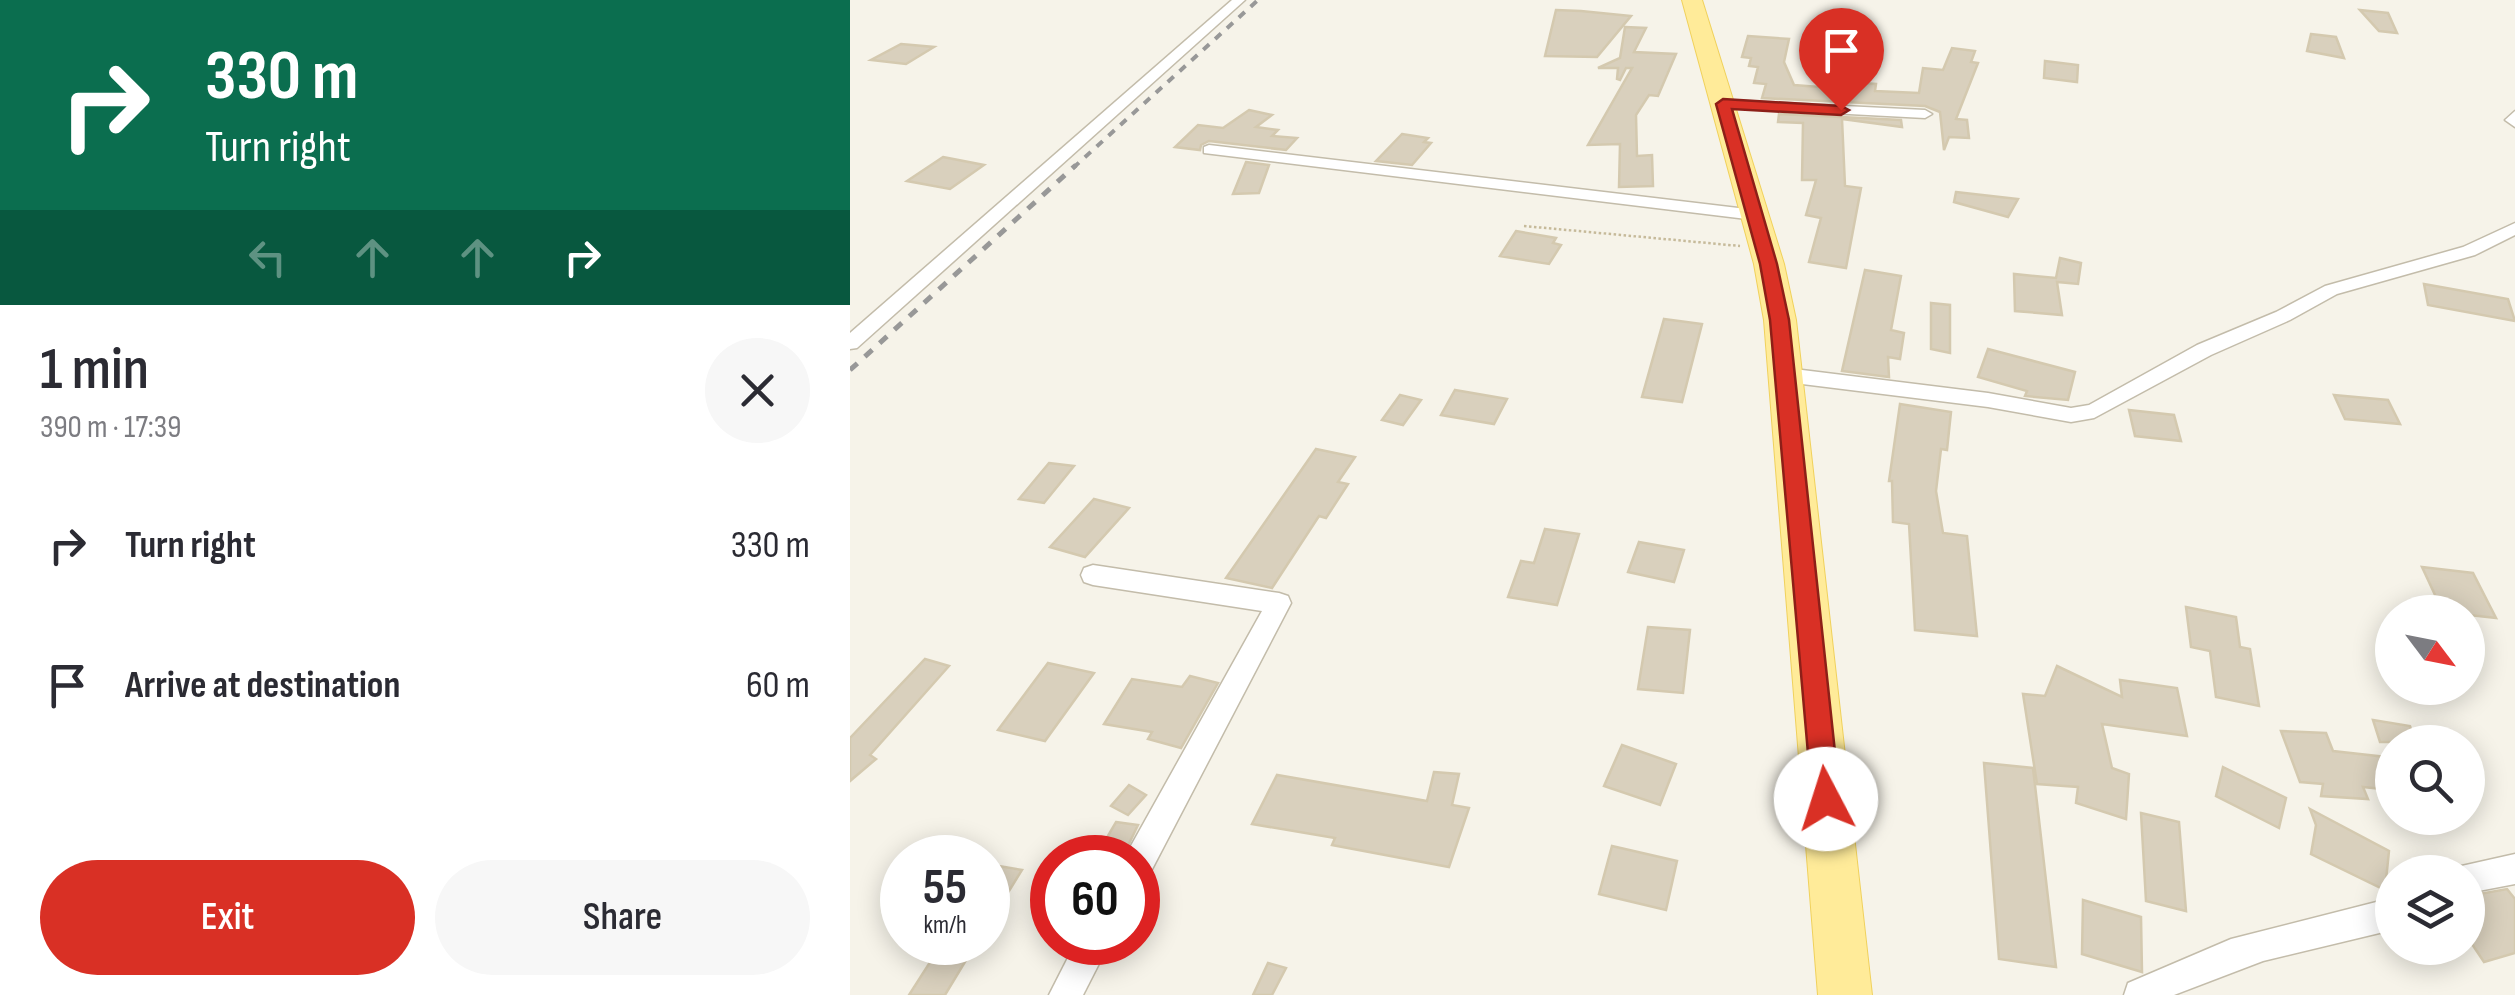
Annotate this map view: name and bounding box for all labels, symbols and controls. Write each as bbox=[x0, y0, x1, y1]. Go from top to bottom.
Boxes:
pin bbox=[1799, 8, 1884, 111]
icon: arrive bbox=[1814, 23, 1869, 78]
text: 330 m bbox=[205, 35, 358, 119]
icon: right bbox=[40, 40, 170, 170]
text: Turn right bbox=[205, 120, 351, 175]
icon: left bbox=[240, 230, 295, 285]
icon: ahead bbox=[345, 230, 400, 285]
icon: ahead bbox=[450, 230, 505, 285]
icon: right bbox=[555, 230, 610, 285]
text: 1 min bbox=[40, 334, 149, 406]
button: close bbox=[705, 338, 810, 443]
text: 390 m · 17:39 bbox=[40, 408, 181, 447]
icon: right bbox=[40, 518, 95, 573]
text: Turn right bbox=[125, 523, 256, 568]
text: 330 m bbox=[731, 523, 810, 568]
north arrow bbox=[2375, 595, 2485, 705]
map controls bbox=[2375, 595, 2485, 965]
icon: arrive bbox=[40, 658, 95, 713]
text: Arrive at destination bbox=[125, 663, 400, 708]
text: 60 m bbox=[746, 663, 810, 708]
button: search bbox=[2375, 725, 2485, 835]
position arrow bbox=[1774, 747, 1878, 851]
speed limit sign: 60 bbox=[1030, 835, 1160, 965]
button: layers bbox=[2375, 855, 2485, 965]
text: 55 bbox=[923, 858, 967, 918]
button: Exit bbox=[40, 860, 415, 975]
button: Share bbox=[435, 860, 810, 975]
text: km/h bbox=[923, 910, 967, 941]

